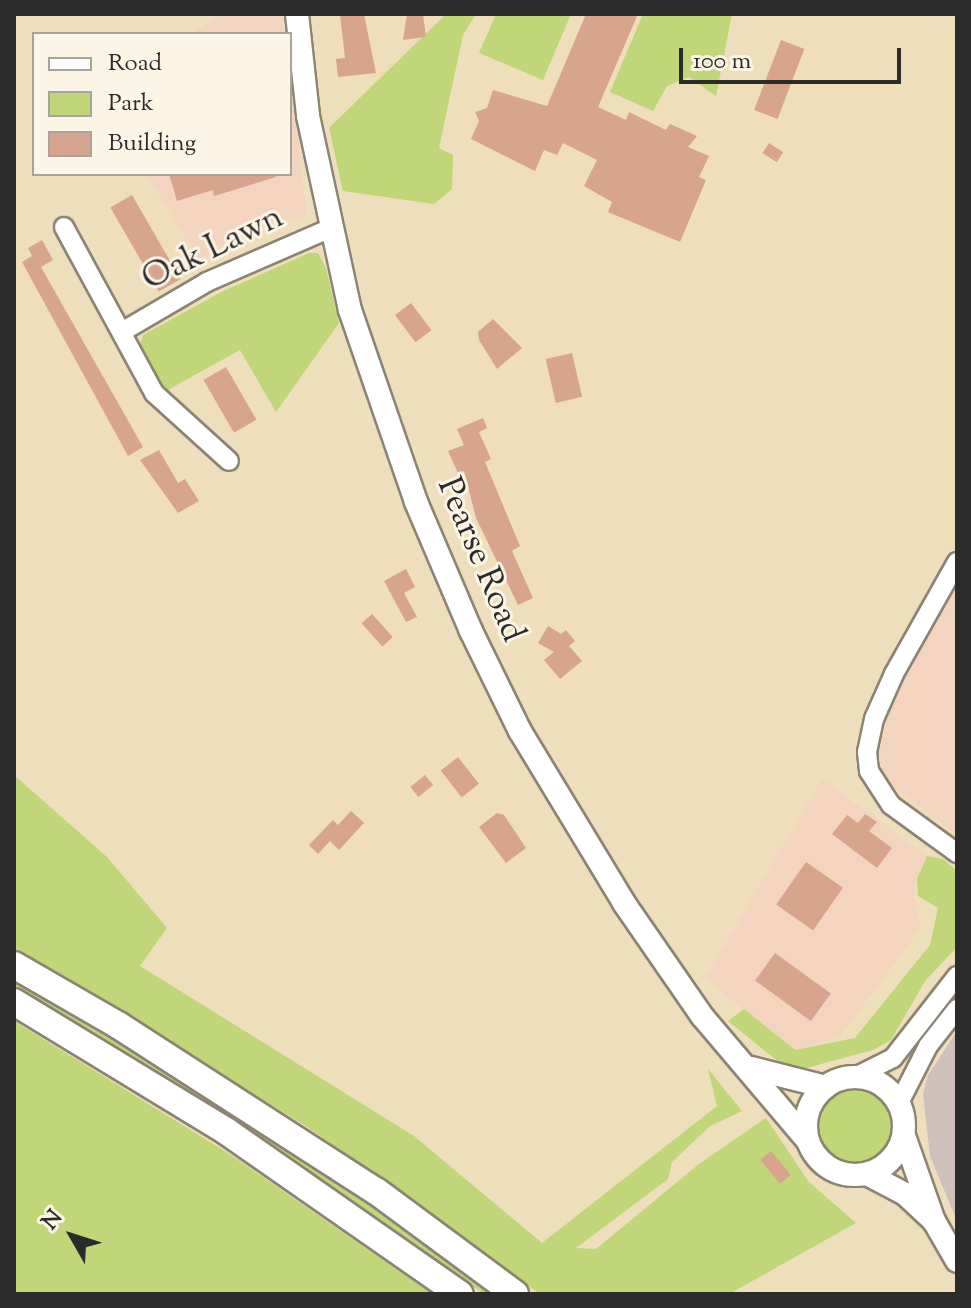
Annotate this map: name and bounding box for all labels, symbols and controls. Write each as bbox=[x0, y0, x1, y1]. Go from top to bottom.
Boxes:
legend bbox=[32, 32, 292, 176]
scale bar bbox=[683, 32, 905, 82]
text: 100 m bbox=[693, 45, 751, 79]
text: Road bbox=[108, 47, 162, 81]
text: Park bbox=[108, 87, 154, 121]
text: Building bbox=[108, 127, 196, 161]
street label: Oak Lawn bbox=[136, 197, 290, 301]
street label: Pearse Road bbox=[427, 472, 533, 648]
north arrow bbox=[32, 1196, 112, 1276]
text: N bbox=[35, 1204, 71, 1238]

